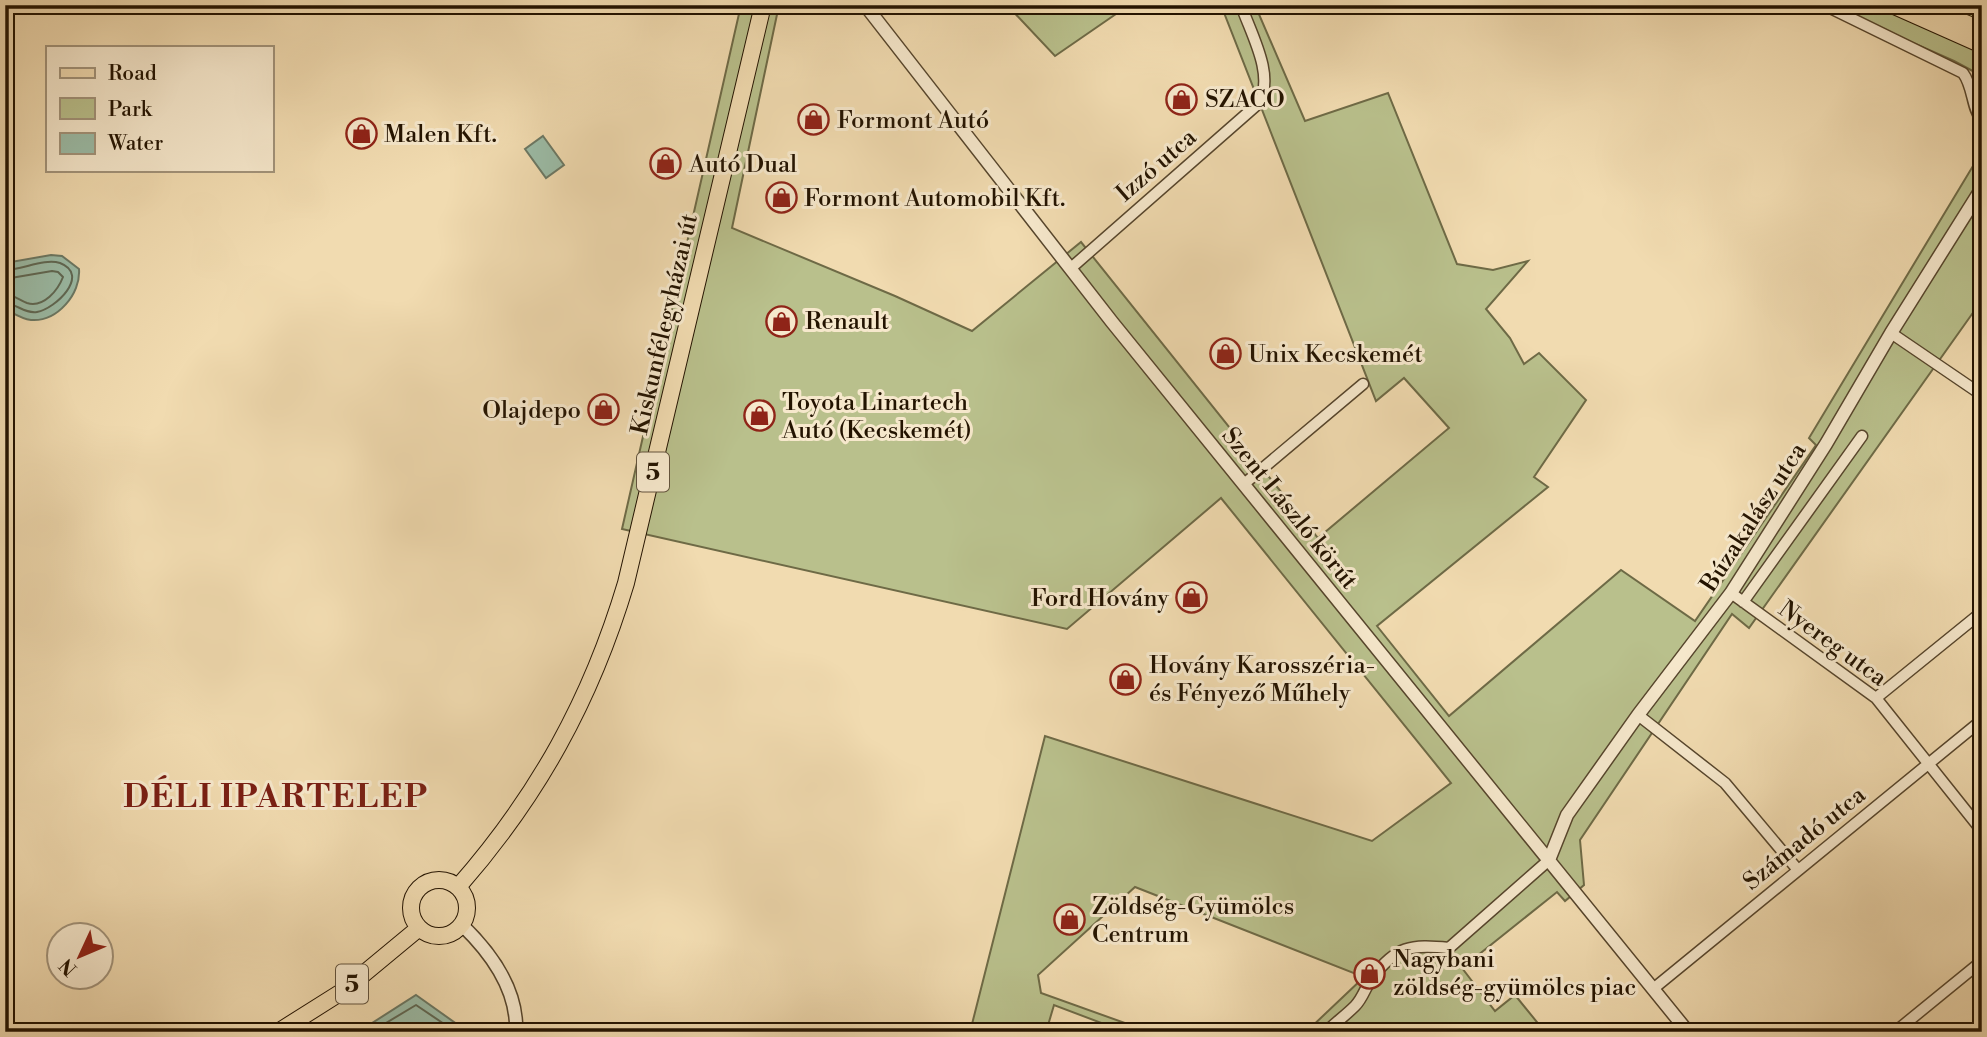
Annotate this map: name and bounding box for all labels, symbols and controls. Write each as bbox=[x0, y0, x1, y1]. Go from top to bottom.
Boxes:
legend bbox=[46, 46, 273, 172]
text: Road bbox=[108, 61, 157, 87]
shop icon: SZACO bbox=[1165, 82, 1199, 116]
place label: SZACO bbox=[1205, 85, 1285, 115]
text: Park bbox=[108, 97, 153, 123]
shop icon: Formont Autó bbox=[797, 103, 831, 137]
place label: Formont Autó bbox=[837, 106, 989, 136]
shop icon: Malen Kft. bbox=[344, 117, 378, 151]
place label: Malen Kft. bbox=[384, 120, 497, 150]
street label: Izzó utca bbox=[1110, 122, 1204, 209]
text: Water bbox=[107, 131, 163, 157]
shop icon: Autó Dual bbox=[649, 147, 683, 181]
place label: Autó Dual bbox=[688, 150, 797, 180]
shop icon: Formont Automobil Kft. bbox=[764, 181, 798, 215]
place label: Formont Automobil Kft. bbox=[804, 184, 1065, 214]
street label: Kiskunfélegyházai út bbox=[625, 210, 705, 438]
shop icon: Renault bbox=[765, 304, 799, 338]
place label: Renault bbox=[805, 307, 890, 337]
shop icon: Unix Kecskemét bbox=[1208, 337, 1242, 371]
place label: Unix Kecskemét bbox=[1248, 340, 1423, 370]
place label: Toyota Linartech Autó (Kecskemét) bbox=[781, 388, 972, 446]
shop icon: Olajdepo bbox=[587, 393, 621, 427]
place label: Olajdepo bbox=[482, 396, 581, 426]
shop icon: Toyota Linartech Autó (Kecskemét) bbox=[742, 399, 776, 433]
street label: Szent László körút bbox=[1215, 422, 1364, 596]
street label: Búzakalász utca bbox=[1694, 437, 1814, 599]
road number: 5 bbox=[637, 452, 669, 492]
shop icon: Ford Hovány bbox=[1175, 581, 1209, 615]
place label: Ford Hovány bbox=[1031, 584, 1169, 614]
street label: Nyereg utca bbox=[1772, 594, 1893, 694]
place label: Hovány Karosszéria- és Fényező Műhely bbox=[1149, 651, 1375, 709]
shop icon: Hovány Karosszéria- és Fényező Műhely bbox=[1109, 662, 1143, 696]
district label: DÉLI IPARTELEP bbox=[123, 775, 429, 817]
street label: Számadó utca bbox=[1737, 780, 1873, 897]
place label: Zöldség-Gyümölcs Centrum bbox=[1092, 892, 1294, 950]
shop icon: Zöldség-Gyümölcs Centrum bbox=[1052, 903, 1086, 937]
north arrow bbox=[46, 922, 116, 992]
place label: Nagybani zöldség-gyümölcs piac bbox=[1393, 945, 1636, 1003]
text: N bbox=[55, 953, 82, 981]
shop icon: Nagybani zöldség-gyümölcs piac bbox=[1353, 956, 1387, 990]
road number: 5 bbox=[336, 965, 368, 1004]

